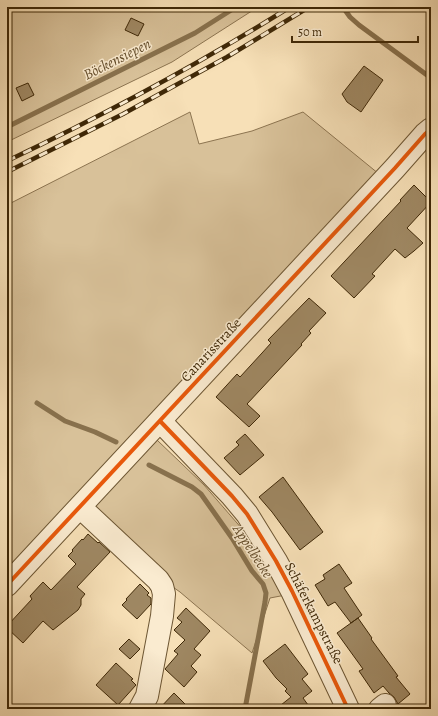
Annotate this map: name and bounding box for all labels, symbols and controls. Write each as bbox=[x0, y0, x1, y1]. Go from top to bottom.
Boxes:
scale bar bbox=[292, 18, 418, 44]
text: 50 m bbox=[298, 24, 322, 40]
water label: Böckensiepen bbox=[80, 33, 154, 85]
street label: Canarisstraße bbox=[176, 314, 246, 386]
water label: Appelbecke bbox=[228, 519, 278, 582]
street label: Schäferkampstraße bbox=[280, 559, 348, 667]

